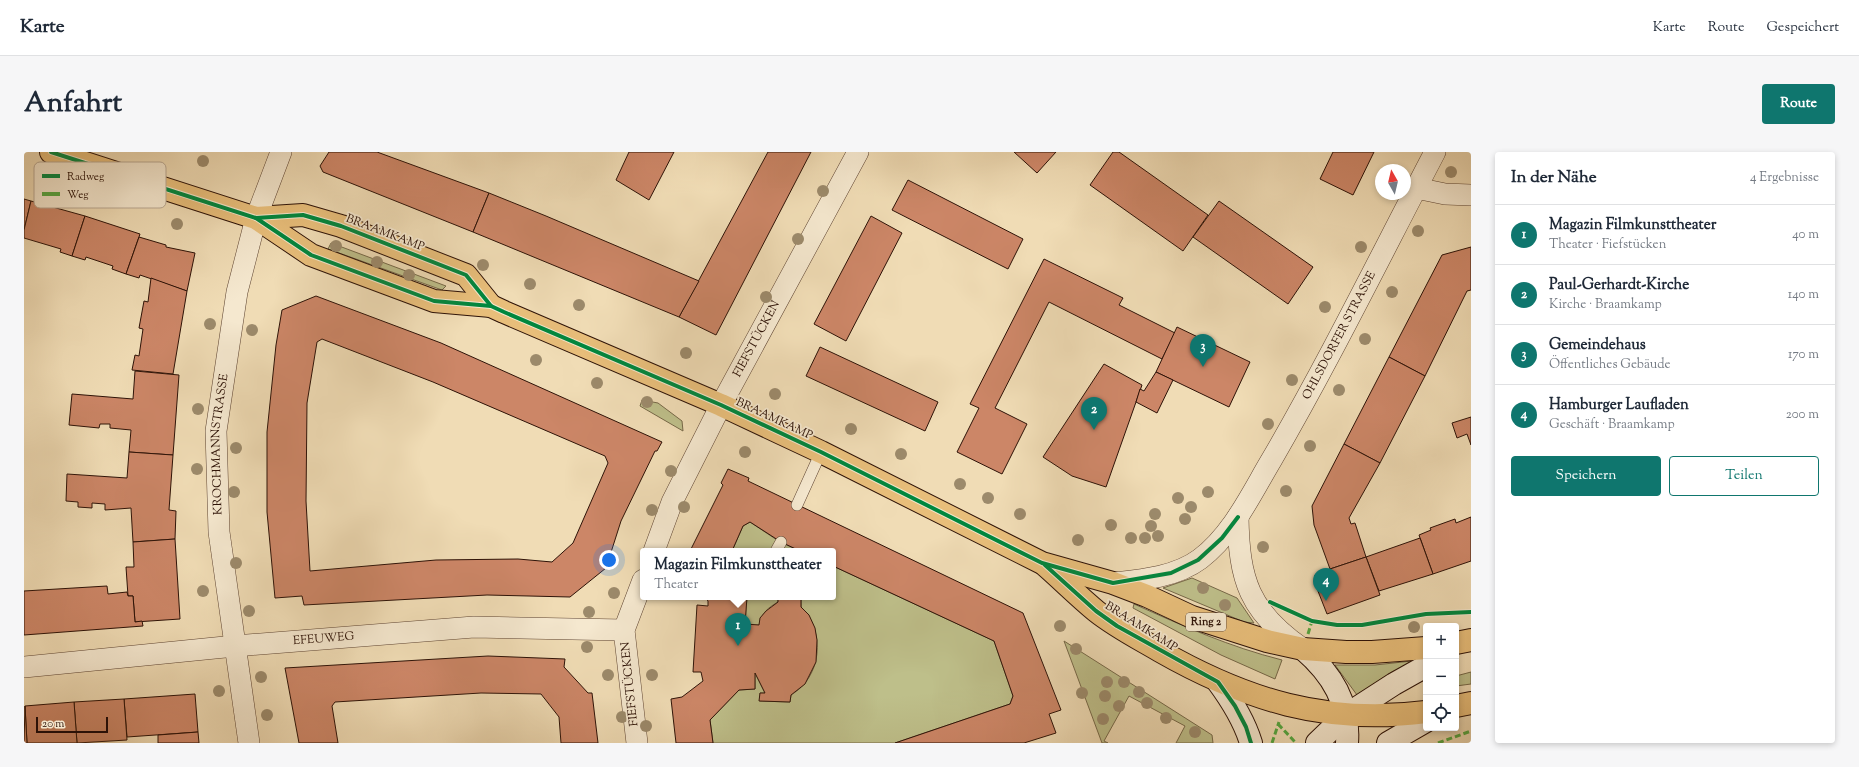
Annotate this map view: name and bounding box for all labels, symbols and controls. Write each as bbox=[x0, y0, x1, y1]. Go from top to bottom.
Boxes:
text: Karte bbox=[20, 14, 65, 41]
text: Karte bbox=[1653, 18, 1686, 38]
text: Route bbox=[1708, 18, 1744, 38]
text: Gespeichert bbox=[1766, 18, 1839, 38]
text: Anfahrt bbox=[24, 84, 122, 124]
button: Route bbox=[1762, 84, 1835, 124]
legend bbox=[34, 162, 166, 208]
north arrow bbox=[1375, 164, 1411, 200]
text: In der Nähe bbox=[1511, 166, 1597, 190]
text: Radweg bbox=[67, 169, 105, 185]
text: 4 Ergebnisse bbox=[1750, 169, 1819, 187]
text: Weg bbox=[67, 187, 89, 203]
street label: BRAAMKAMP bbox=[343, 210, 427, 256]
text: Magazin Filmkunsttheater bbox=[1549, 215, 1716, 236]
text: 1 bbox=[1522, 226, 1526, 244]
text: 40 m bbox=[1792, 226, 1819, 244]
text: Theater · Fiefstücken bbox=[1549, 236, 1666, 254]
street label: OHLSDORFER STRASSE bbox=[1298, 268, 1381, 403]
text: Paul-Gerhardt-Kirche bbox=[1549, 275, 1689, 296]
text: 2 bbox=[1521, 286, 1527, 304]
text: 140 m bbox=[1788, 286, 1819, 304]
text: Kirche · Braamkamp bbox=[1549, 296, 1662, 314]
street label: FIEFSTÜCKEN bbox=[729, 297, 785, 381]
pin: 3 bbox=[1190, 334, 1216, 367]
text: Gemeindehaus bbox=[1549, 335, 1646, 356]
text: 3 bbox=[1521, 346, 1527, 364]
text: 170 m bbox=[1788, 346, 1819, 364]
text: Öffentliches Gebäude bbox=[1549, 356, 1671, 374]
street label: KROCHMANNSTRASSE bbox=[207, 372, 234, 515]
street label: BRAAMKAMP bbox=[733, 393, 816, 445]
text: Hamburger Laufladen bbox=[1549, 395, 1689, 416]
pin: 2 bbox=[1081, 397, 1107, 430]
text: 4 bbox=[1521, 406, 1527, 424]
text: 200 m bbox=[1786, 406, 1819, 424]
text: Geschäft · Braamkamp bbox=[1549, 416, 1675, 434]
button: Speichern bbox=[1511, 456, 1661, 496]
button: Teilen bbox=[1669, 456, 1819, 496]
popup bbox=[640, 548, 836, 600]
your location bbox=[599, 550, 619, 570]
text: Magazin Filmkunsttheater bbox=[654, 555, 822, 576]
pin: 4 bbox=[1313, 568, 1339, 601]
text: Theater bbox=[654, 576, 698, 594]
street label: BRAAMKAMP bbox=[1101, 597, 1181, 657]
pin: 1 bbox=[725, 613, 751, 646]
road number: Ring 2 bbox=[1186, 613, 1226, 631]
map controls bbox=[1423, 623, 1459, 731]
button: + bbox=[1423, 623, 1459, 659]
street label: EFEUWEG bbox=[292, 628, 355, 650]
street label: FIEFSTÜCKEN bbox=[617, 640, 643, 727]
button: − bbox=[1423, 659, 1459, 695]
button: locate bbox=[1423, 695, 1459, 731]
scale bar bbox=[36, 715, 108, 734]
text: 20 m bbox=[42, 716, 64, 732]

